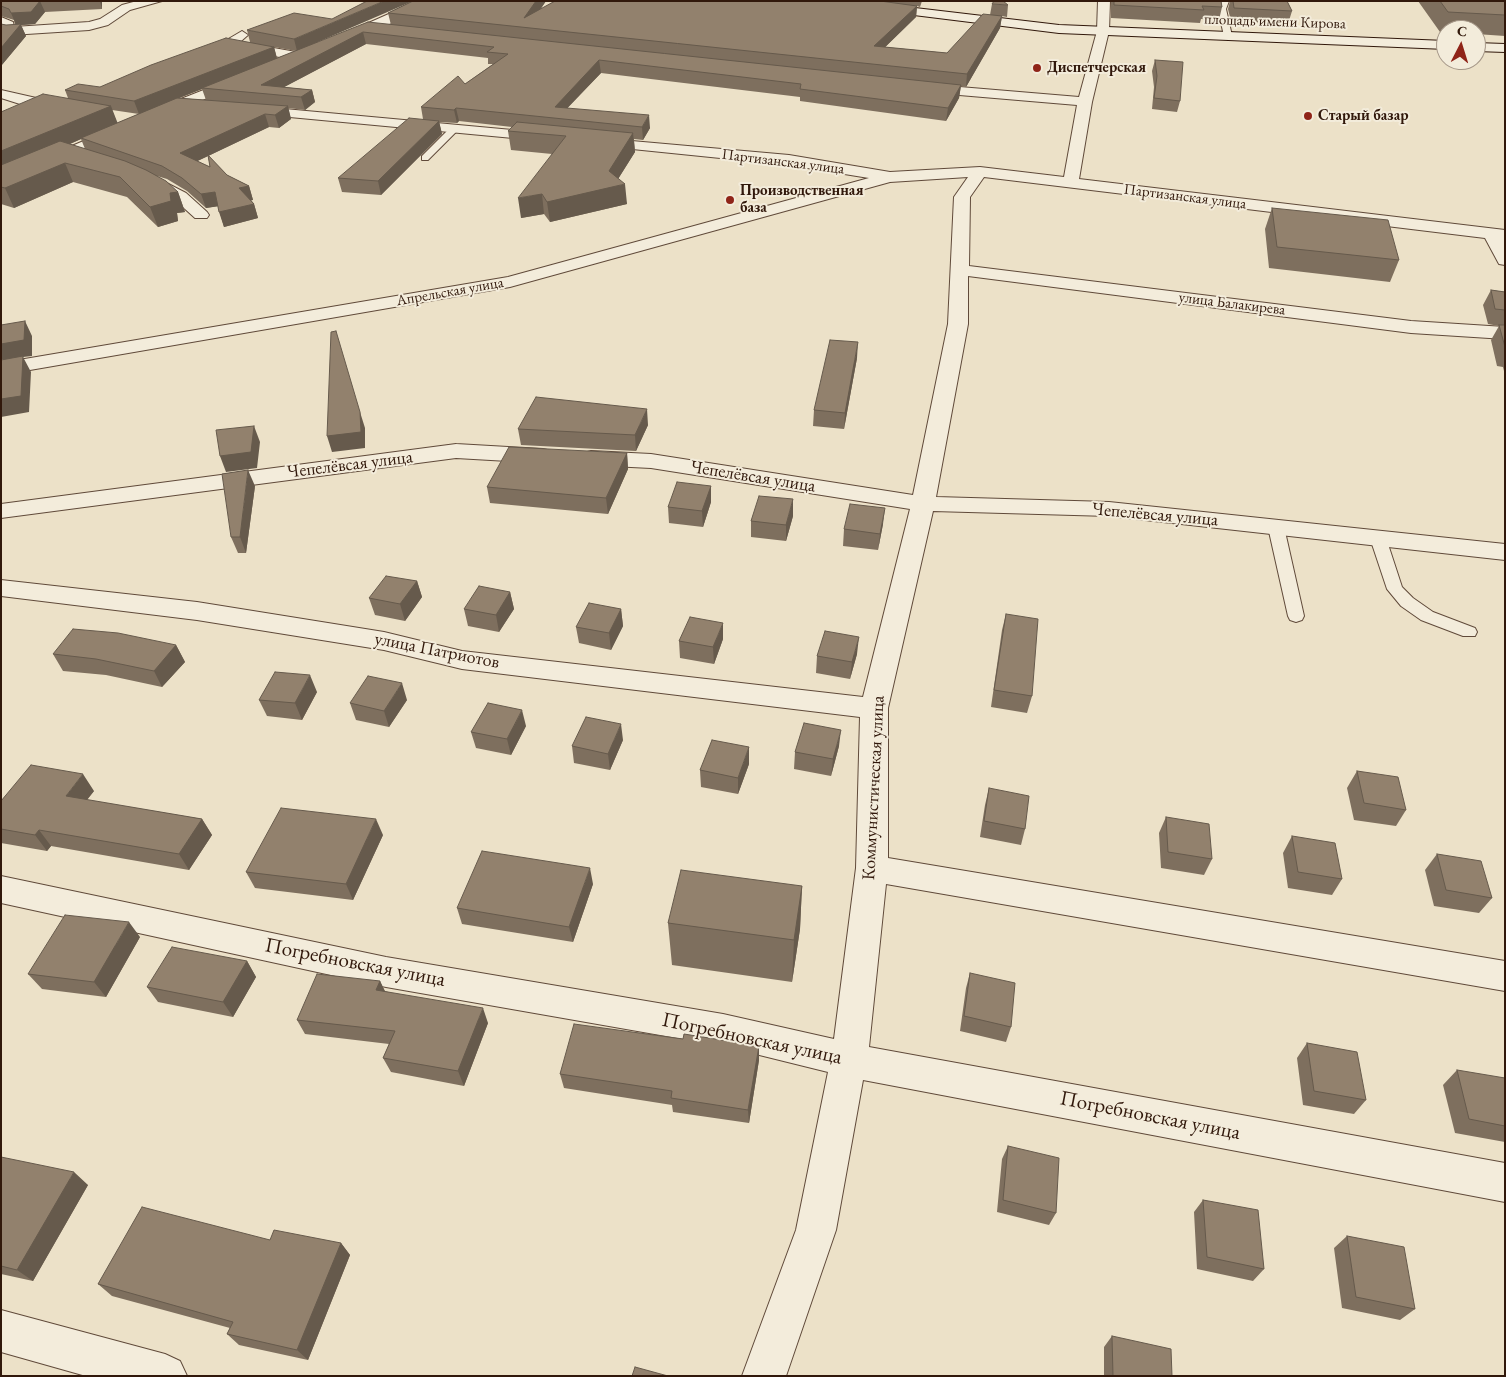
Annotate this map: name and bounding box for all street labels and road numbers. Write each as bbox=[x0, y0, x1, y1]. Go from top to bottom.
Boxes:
street label: площадь имени Кирова bbox=[1204, 11, 1346, 33]
street label: Партизанская улица bbox=[721, 146, 845, 178]
street label: Партизанская улица bbox=[1123, 181, 1247, 213]
street label: Апрельская улица bbox=[395, 274, 505, 310]
street label: улица Балакирева bbox=[1178, 289, 1286, 319]
street label: Чепелёвсая улица bbox=[286, 447, 414, 483]
street label: Чепелёвсая улица bbox=[689, 456, 817, 498]
street label: Чепелёвсая улица bbox=[1091, 499, 1219, 531]
street label: улица Патриотов bbox=[373, 628, 501, 674]
street label: Коммунистическая улица bbox=[858, 695, 890, 881]
street label: Погребновская улица bbox=[263, 933, 447, 993]
street label: Погребновская улица bbox=[660, 1008, 844, 1070]
street label: Погребновская улица bbox=[1058, 1086, 1242, 1146]

